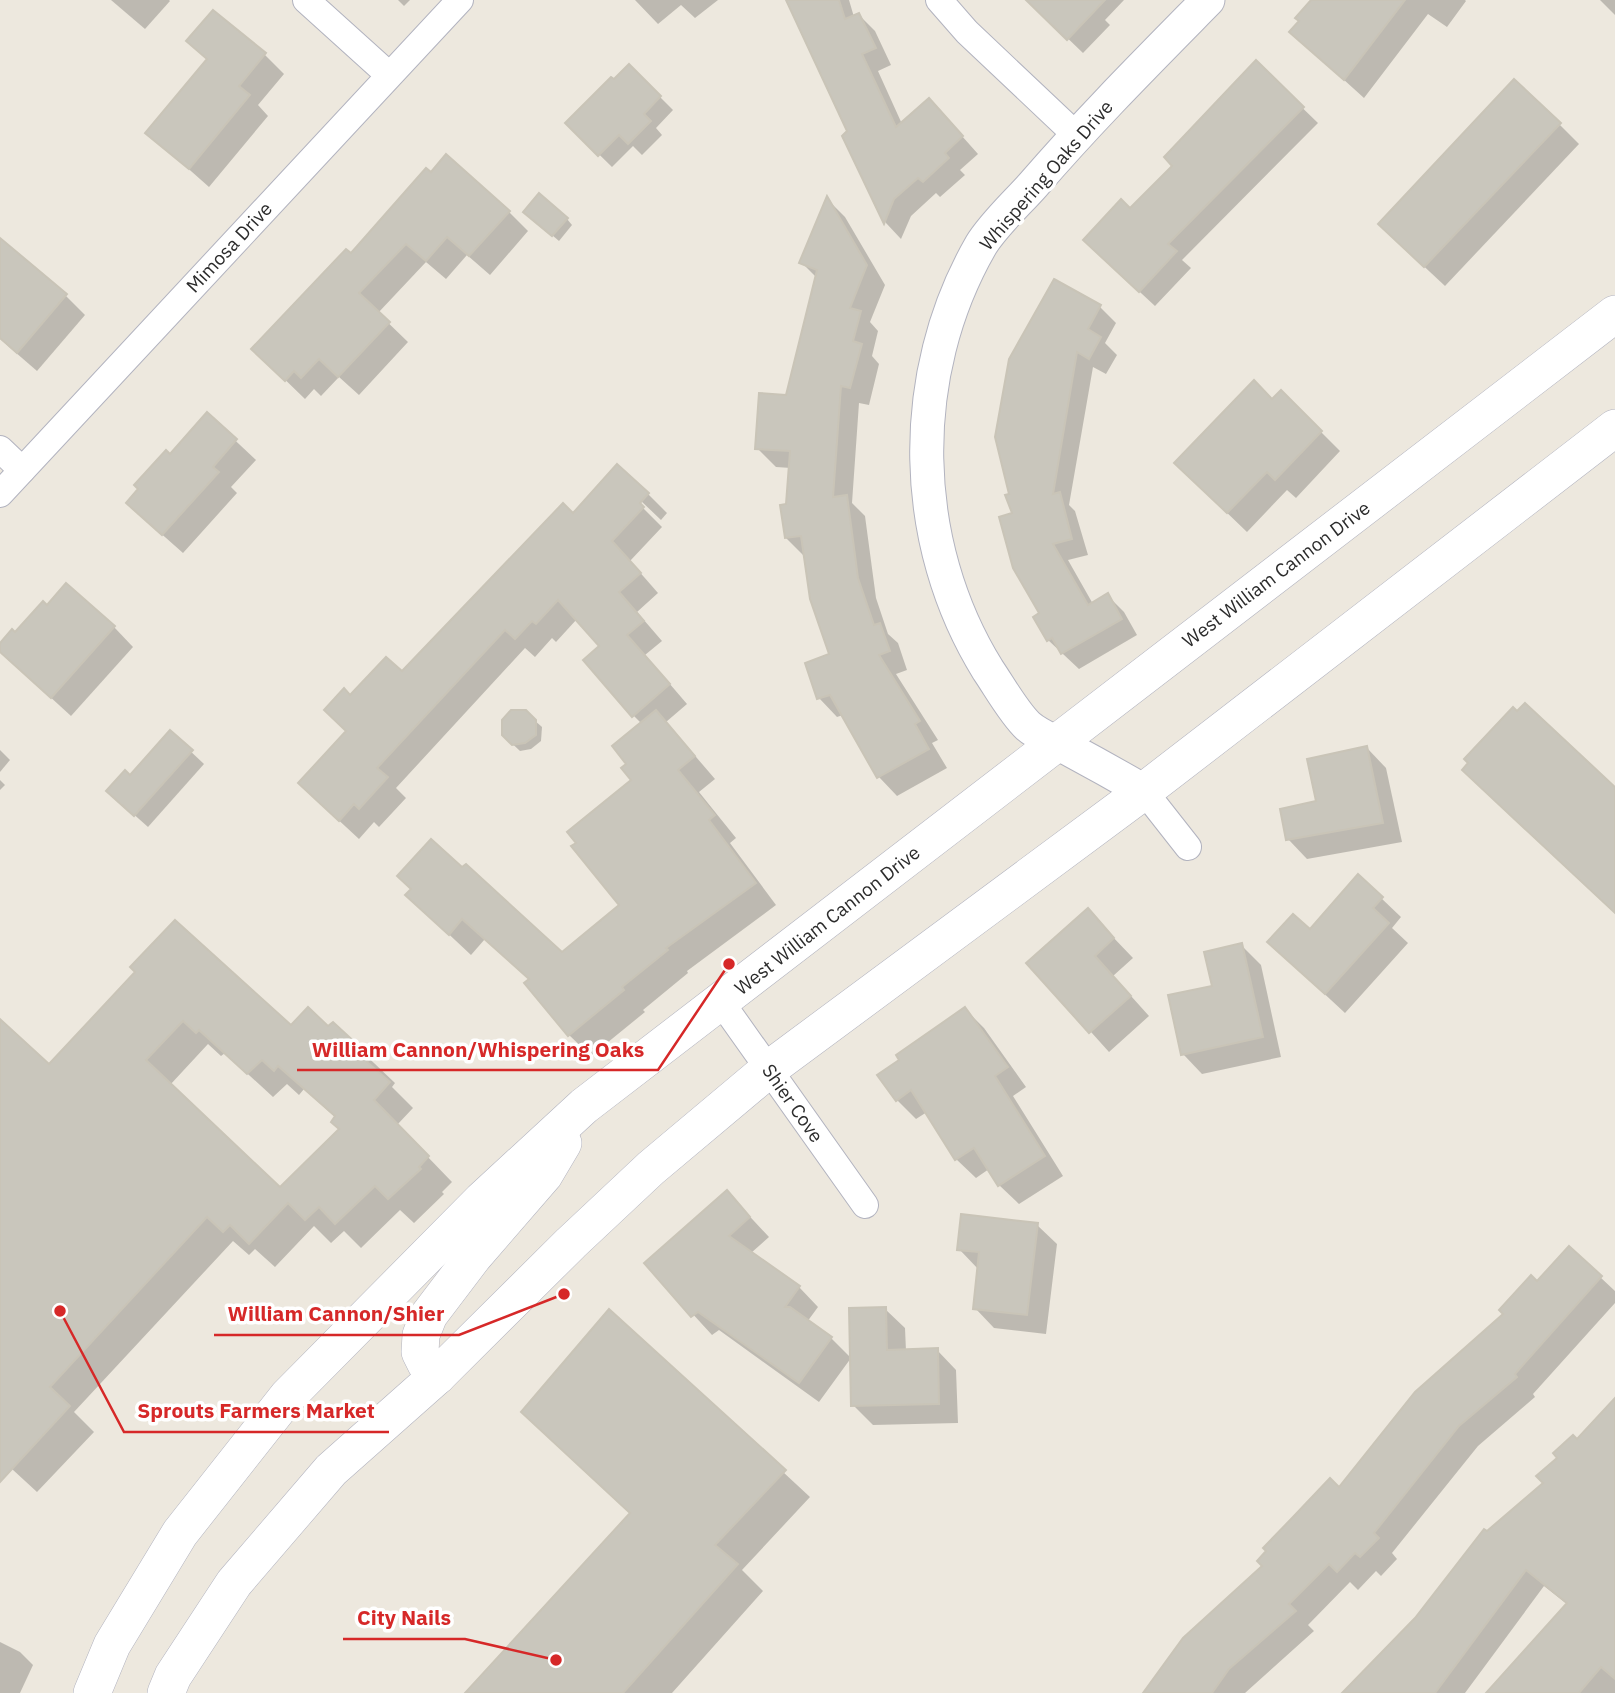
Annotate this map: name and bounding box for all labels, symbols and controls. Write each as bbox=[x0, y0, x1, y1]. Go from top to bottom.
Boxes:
street label: Whispering Oaks Drive bbox=[974, 95, 1118, 255]
street label: Mimosa Drive bbox=[181, 197, 277, 297]
street label: West William Cannon Drive bbox=[1177, 496, 1375, 652]
street label: West William Cannon Drive bbox=[729, 840, 925, 1000]
callout: William Cannon/Whispering Oaks bbox=[297, 1028, 658, 1070]
text: William Cannon/Whispering Oaks bbox=[312, 1035, 644, 1063]
street label: Shier Cove bbox=[757, 1059, 829, 1147]
callout: William Cannon/Shier bbox=[214, 1293, 459, 1335]
text: William Cannon/Shier bbox=[228, 1299, 445, 1327]
callout: Sprouts Farmers Market bbox=[124, 1390, 389, 1432]
text: Sprouts Farmers Market bbox=[137, 1396, 375, 1424]
callout: City Nails bbox=[343, 1597, 465, 1639]
text: City Nails bbox=[357, 1603, 451, 1631]

